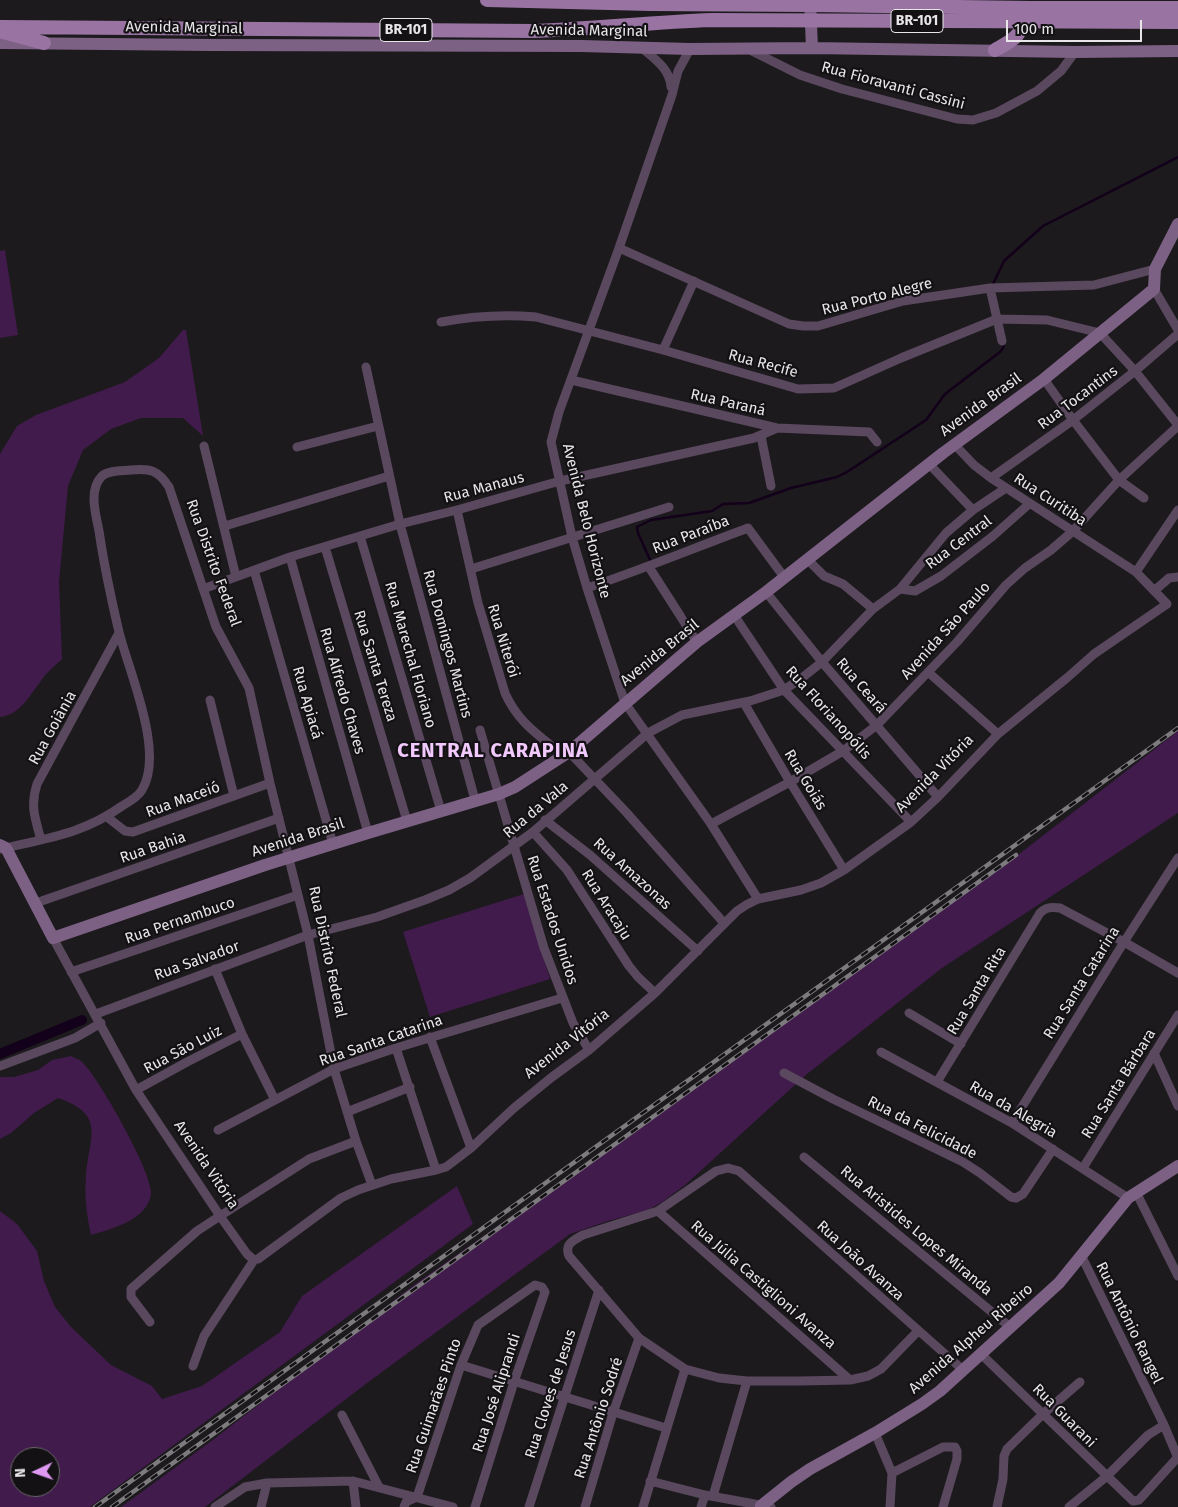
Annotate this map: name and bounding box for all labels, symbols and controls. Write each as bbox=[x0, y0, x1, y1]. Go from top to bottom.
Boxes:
road number: BR-101 bbox=[891, 10, 943, 32]
scale bar bbox=[1008, 10, 1144, 42]
street label: Avenida Marginal bbox=[125, 18, 243, 38]
road number: BR-101 bbox=[380, 18, 432, 42]
text: 100 m bbox=[1014, 20, 1054, 38]
street label: Avenida Marginal bbox=[530, 21, 648, 41]
street label: Rua Fioravanti Cassini bbox=[819, 58, 967, 114]
street label: Rua Porto Alegre bbox=[820, 275, 934, 319]
street label: Rua Recife bbox=[726, 346, 800, 382]
street label: Rua Tocantins bbox=[1035, 362, 1121, 434]
street label: Avenida Brasil bbox=[937, 369, 1025, 441]
street label: Rua Paraná bbox=[689, 386, 767, 420]
street label: Avenida Belo Horizonte bbox=[558, 442, 614, 600]
street label: Rua Manaus bbox=[442, 469, 526, 507]
street label: Rua Curitiba bbox=[1010, 470, 1090, 530]
street label: Rua Distrito Federal bbox=[182, 497, 244, 629]
street label: Rua Paraíba bbox=[650, 512, 732, 558]
street label: Rua Central bbox=[922, 512, 996, 574]
street label: Rua Domingos Martins bbox=[419, 568, 475, 720]
street label: Avenida São Paulo bbox=[897, 578, 995, 684]
street label: Rua Marechal Floriano bbox=[380, 580, 440, 730]
street label: Rua Niterói bbox=[483, 602, 523, 680]
street label: Rua Santa Tereza bbox=[350, 608, 400, 724]
street label: Avenida Brasil bbox=[617, 616, 703, 690]
street label: Rua Alfredo Chaves bbox=[315, 626, 369, 756]
street label: Rua Ceará bbox=[832, 655, 890, 717]
street label: Rua Florianopólis bbox=[781, 663, 875, 763]
street label: Rua Apiacá bbox=[288, 664, 326, 742]
street label: Rua Goiânia bbox=[25, 688, 81, 768]
street label: Avenida Vitória bbox=[892, 731, 978, 817]
district label: CENTRAL CARAPINA bbox=[395, 739, 591, 763]
street label: Rua Goiás bbox=[780, 746, 830, 814]
street label: Rua Maceió bbox=[143, 778, 223, 822]
street label: Rua da Vala bbox=[500, 778, 572, 842]
street label: Avenida Brasil bbox=[249, 815, 347, 861]
street label: Rua Bahia bbox=[118, 828, 188, 868]
street label: Rua Amazonas bbox=[589, 834, 675, 914]
street label: Rua Estados Unidos bbox=[523, 853, 581, 987]
street label: Rua Aracaju bbox=[577, 866, 635, 944]
street label: Rua Distrito Federal bbox=[304, 885, 350, 1019]
street label: Rua Pernambuco bbox=[123, 894, 237, 948]
street label: Rua Santa Catarina bbox=[1040, 923, 1124, 1043]
street label: Rua Salvador bbox=[152, 937, 242, 985]
street label: Rua Santa Rita bbox=[944, 944, 1010, 1038]
street label: Avenida Vitória bbox=[521, 1005, 613, 1083]
street label: Rua Santa Catarina bbox=[317, 1011, 445, 1071]
street label: Rua São Luiz bbox=[141, 1022, 225, 1078]
street label: Rua Santa Bárbara bbox=[1078, 1026, 1160, 1142]
street label: Rua da Alegria bbox=[966, 1078, 1060, 1142]
street label: Rua da Felicidade bbox=[864, 1093, 980, 1163]
street label: Avenida Vitória bbox=[170, 1117, 242, 1213]
street label: Rua Aristides Lopes Miranda bbox=[836, 1162, 996, 1300]
street label: Rua Júlia Castiglioni Avanza bbox=[687, 1217, 839, 1353]
street label: Rua João Avanza bbox=[813, 1217, 907, 1305]
street label: Rua Antônio Rangel bbox=[1092, 1259, 1166, 1387]
street label: Avenida Alpheu Ribeiro bbox=[905, 1280, 1037, 1398]
street label: Rua Cloves de Jesus bbox=[522, 1327, 580, 1461]
street label: Rua José Aliprandi bbox=[469, 1331, 525, 1455]
street label: Rua Guimarães Pinto bbox=[402, 1336, 466, 1476]
street label: Rua Antônio Sodré bbox=[571, 1355, 627, 1481]
street label: Rua Guarani bbox=[1028, 1380, 1100, 1452]
north arrow bbox=[10, 1447, 60, 1497]
text: N bbox=[12, 1468, 29, 1478]

